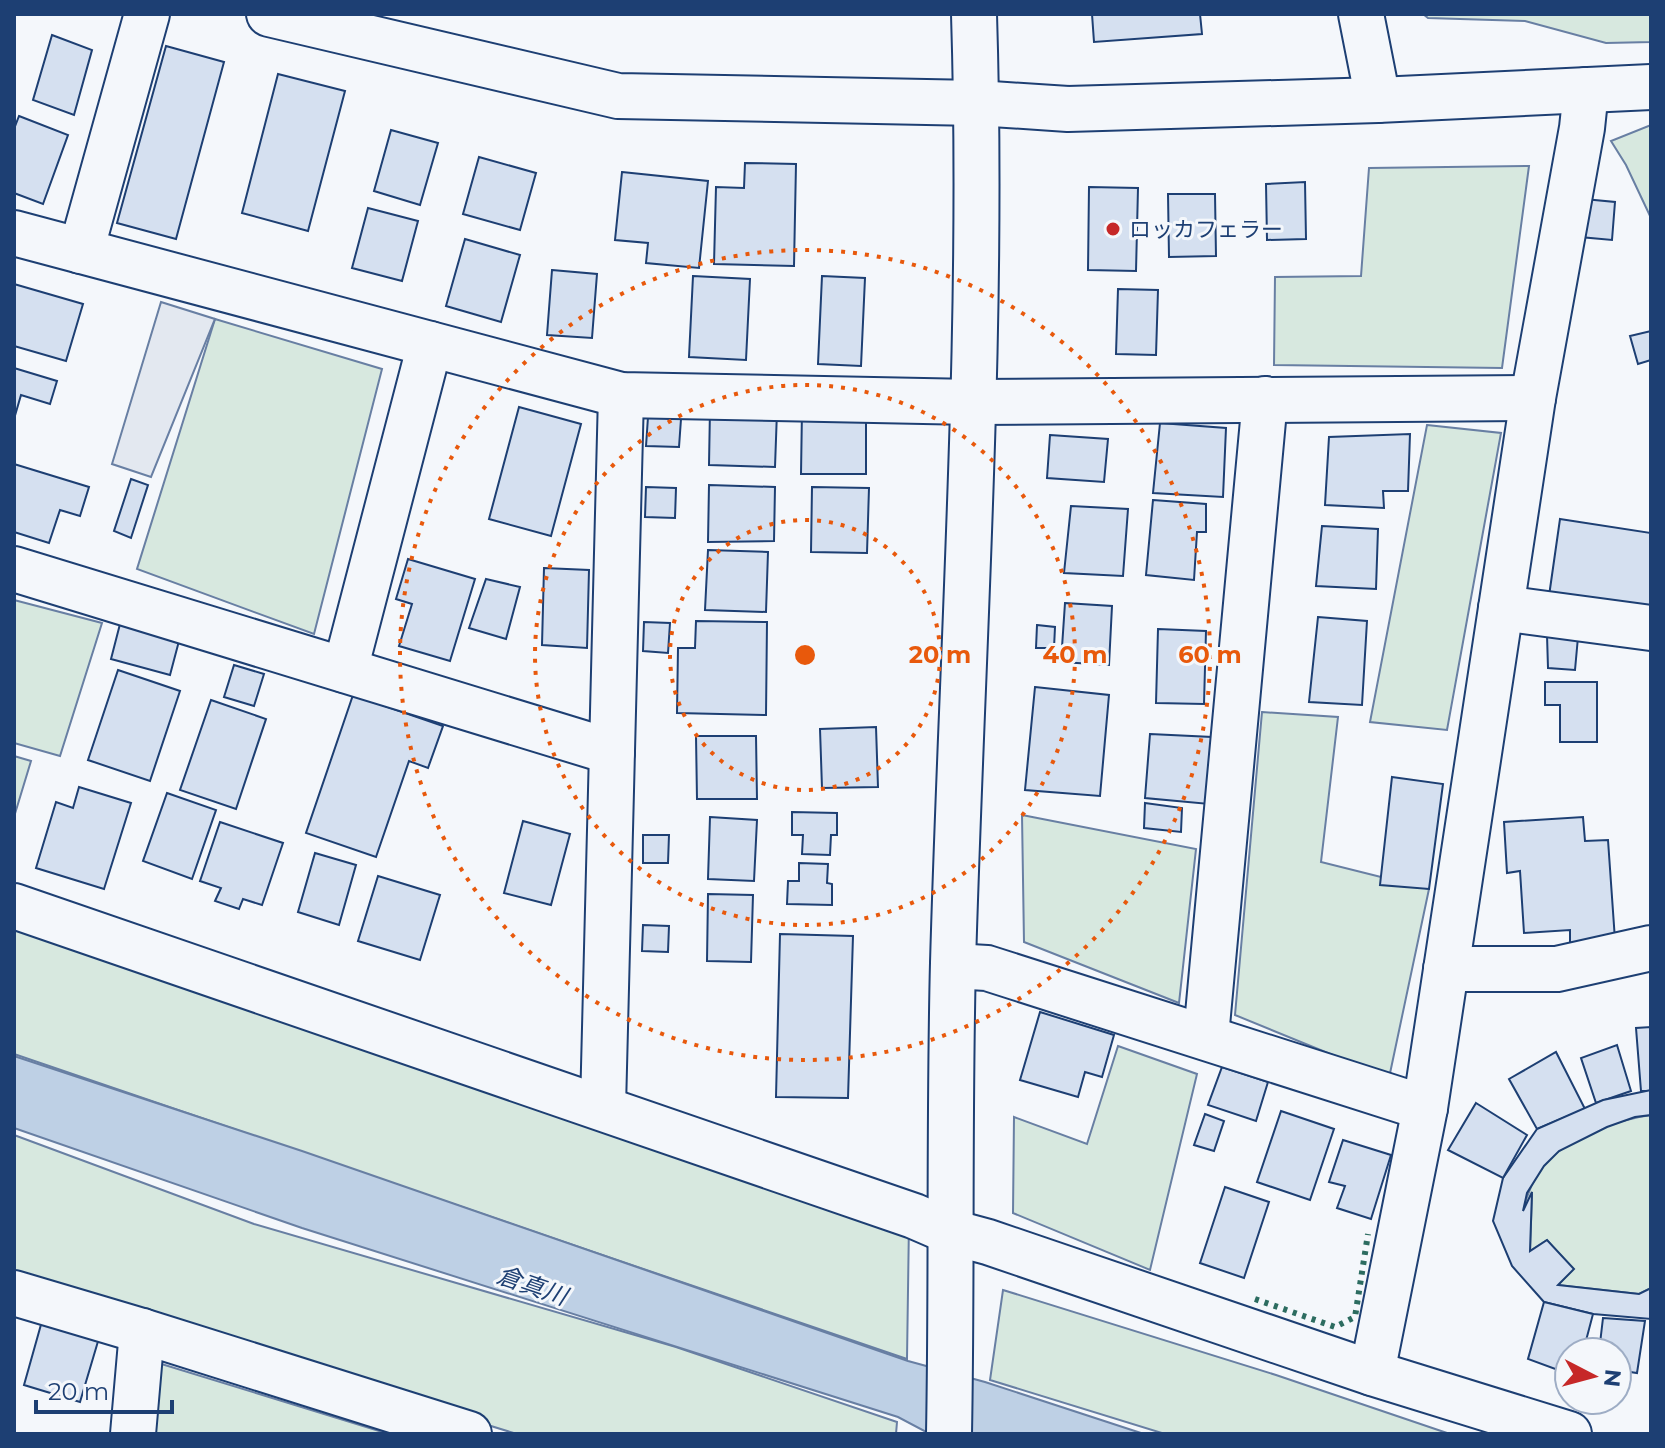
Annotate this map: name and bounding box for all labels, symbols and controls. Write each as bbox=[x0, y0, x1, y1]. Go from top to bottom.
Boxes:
place label: ロッカフェラー bbox=[1129, 216, 1283, 243]
marker: ロッカフェラー bbox=[1104, 220, 1122, 238]
text: 20 m bbox=[909, 640, 971, 669]
text: 40 m bbox=[1043, 640, 1107, 669]
text: 60 m bbox=[1178, 640, 1242, 669]
centre of rings bbox=[791, 641, 819, 669]
water label: 倉真川 bbox=[493, 1260, 574, 1312]
north arrow bbox=[1553, 1336, 1633, 1416]
scale bar bbox=[36, 1364, 172, 1414]
text: N bbox=[1598, 1368, 1627, 1388]
text: 20 m bbox=[48, 1377, 109, 1406]

